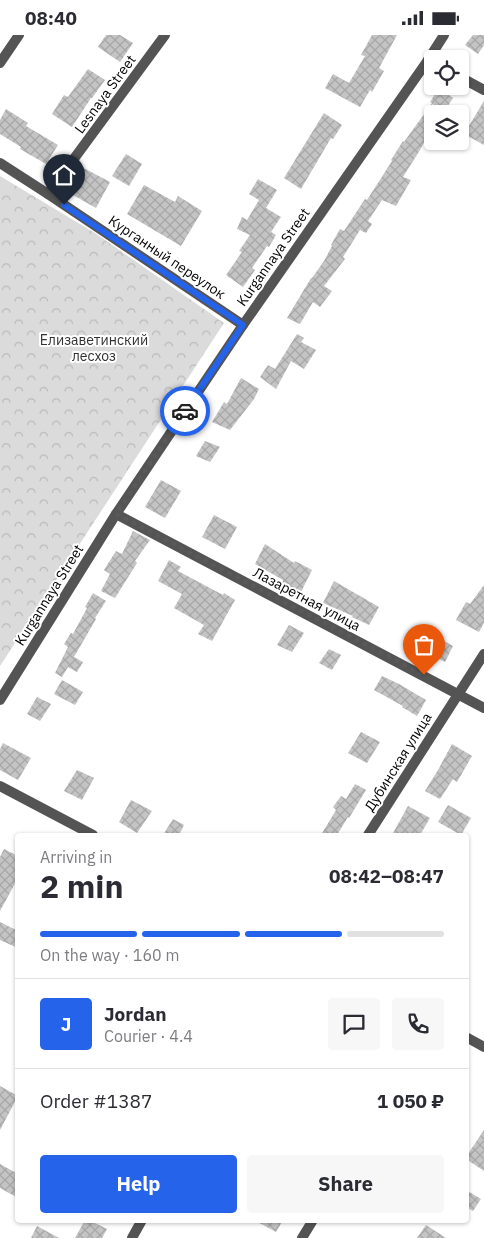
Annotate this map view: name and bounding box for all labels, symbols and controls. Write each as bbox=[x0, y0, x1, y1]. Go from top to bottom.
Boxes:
text: 08:40 bbox=[25, 6, 77, 30]
map controls bbox=[424, 50, 469, 150]
button: locate bbox=[424, 50, 469, 95]
street label: Lesnaya Street bbox=[70, 51, 140, 137]
button: layers bbox=[424, 105, 469, 150]
pin bbox=[43, 154, 85, 205]
icon: home bbox=[50, 161, 78, 189]
street label: Kurgannaya Street bbox=[232, 204, 314, 310]
street label: Курганный переулок bbox=[105, 211, 229, 303]
park label: Елизаветинский лесхоз bbox=[40, 331, 148, 365]
courier bbox=[160, 386, 210, 436]
icon: car bbox=[171, 397, 199, 425]
street label: Kurgannaya Street bbox=[11, 541, 87, 649]
street label: Лазаретная улица bbox=[250, 563, 364, 635]
pin bbox=[403, 624, 445, 675]
icon: bag bbox=[410, 631, 438, 659]
street label: Дубинская улица bbox=[360, 709, 436, 815]
text: Arriving in bbox=[40, 847, 112, 867]
text: 08:42–08:47 bbox=[329, 864, 444, 888]
text: 2 min bbox=[40, 865, 124, 907]
text: On the way · 160 m bbox=[40, 945, 179, 965]
button: chat bbox=[328, 998, 380, 1050]
button: phone bbox=[392, 998, 444, 1050]
text: Jordan bbox=[104, 1002, 167, 1026]
text: J bbox=[61, 1012, 71, 1036]
text: Courier · 4.4 bbox=[104, 1026, 193, 1046]
text: Order #1387 bbox=[40, 1089, 152, 1113]
text: 1 050 ₽ bbox=[377, 1089, 444, 1113]
button: Help bbox=[40, 1155, 237, 1213]
button: Share bbox=[247, 1155, 444, 1213]

